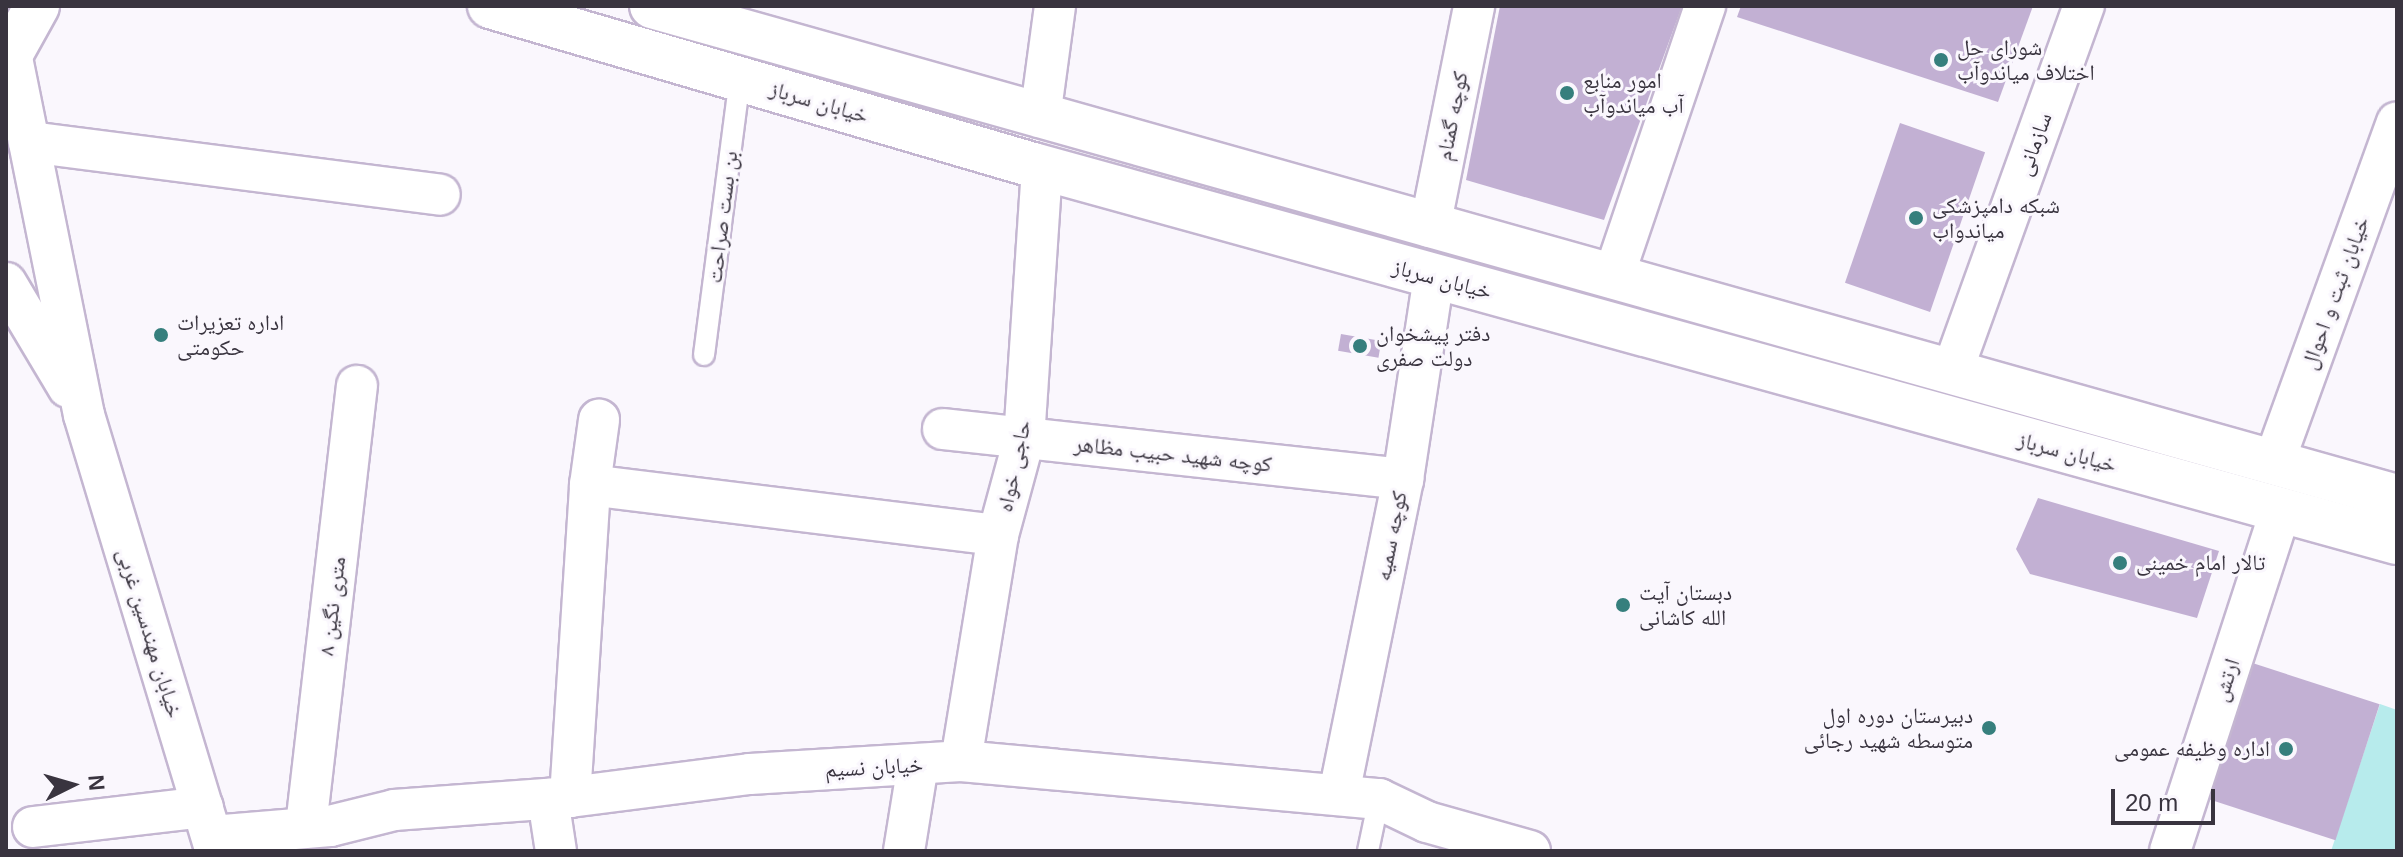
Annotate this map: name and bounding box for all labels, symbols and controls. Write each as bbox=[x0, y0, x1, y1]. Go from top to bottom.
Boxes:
place label: شورای حل اختلاف میاندوآب bbox=[1957, 34, 2095, 86]
marker: شورای حل اختلاف میاندوآب bbox=[1932, 51, 1950, 69]
place label: امور منابع آب میاندوآب bbox=[1583, 67, 1684, 118]
street label: کوچه گمنام bbox=[1430, 69, 1474, 163]
street label: خیابان سرباز bbox=[767, 75, 871, 129]
marker: امور منابع آب میاندوآب bbox=[1558, 84, 1576, 102]
street label: سازمانی bbox=[2010, 109, 2058, 179]
street label: بن بست صراحت bbox=[701, 149, 743, 285]
place label: شبکه دامپزشکی میاندواب bbox=[1932, 192, 2060, 244]
marker: شبکه دامپزشکی میاندواب bbox=[1907, 209, 1925, 227]
street label: خیابان ثبت و احوال bbox=[2295, 213, 2375, 373]
street label: خیابان سرباز bbox=[1390, 253, 1494, 305]
place label: اداره تعزیرات حکومتی bbox=[177, 309, 284, 360]
place label: دفتر پیشخوان دولت صفری bbox=[1376, 320, 1490, 372]
marker: اداره تعزیرات حکومتی bbox=[152, 326, 170, 344]
marker: دفتر پیشخوان دولت صفری bbox=[1351, 337, 1369, 355]
street label: حاجی خواه bbox=[991, 418, 1037, 514]
street label: خیابان سرباز bbox=[2015, 426, 2119, 478]
street label: کوچه شهید حبیب مظاهر bbox=[1073, 430, 1273, 478]
street label: کوچه سمیه bbox=[1369, 489, 1413, 583]
street label: خیابان مهندسین غربی bbox=[112, 545, 188, 721]
place label: تالار امام خمینی bbox=[2136, 550, 2265, 576]
marker: تالار امام خمینی bbox=[2111, 554, 2129, 572]
street label: ۸ متری نگین bbox=[313, 555, 351, 657]
place label: دبستان آیت الله کاشانی bbox=[1639, 579, 1732, 630]
marker: دبستان آیت الله کاشانی bbox=[1614, 596, 1632, 614]
street label: ارتش bbox=[2207, 655, 2245, 705]
place label: دبیرستان دوره اول متوسطه شهید رجائی bbox=[1804, 702, 1973, 754]
marker: دبیرستان دوره اول متوسطه شهید رجائی bbox=[1980, 719, 1998, 737]
place label: اداره وظیفه عمومی bbox=[2114, 736, 2270, 762]
marker: اداره وظیفه عمومی bbox=[2277, 740, 2295, 758]
north arrow bbox=[32, 745, 112, 825]
street label: خیابان نسیم bbox=[824, 751, 924, 783]
scale bar bbox=[2115, 773, 2219, 823]
text: N bbox=[83, 774, 110, 792]
text: 20 m bbox=[2125, 789, 2178, 816]

